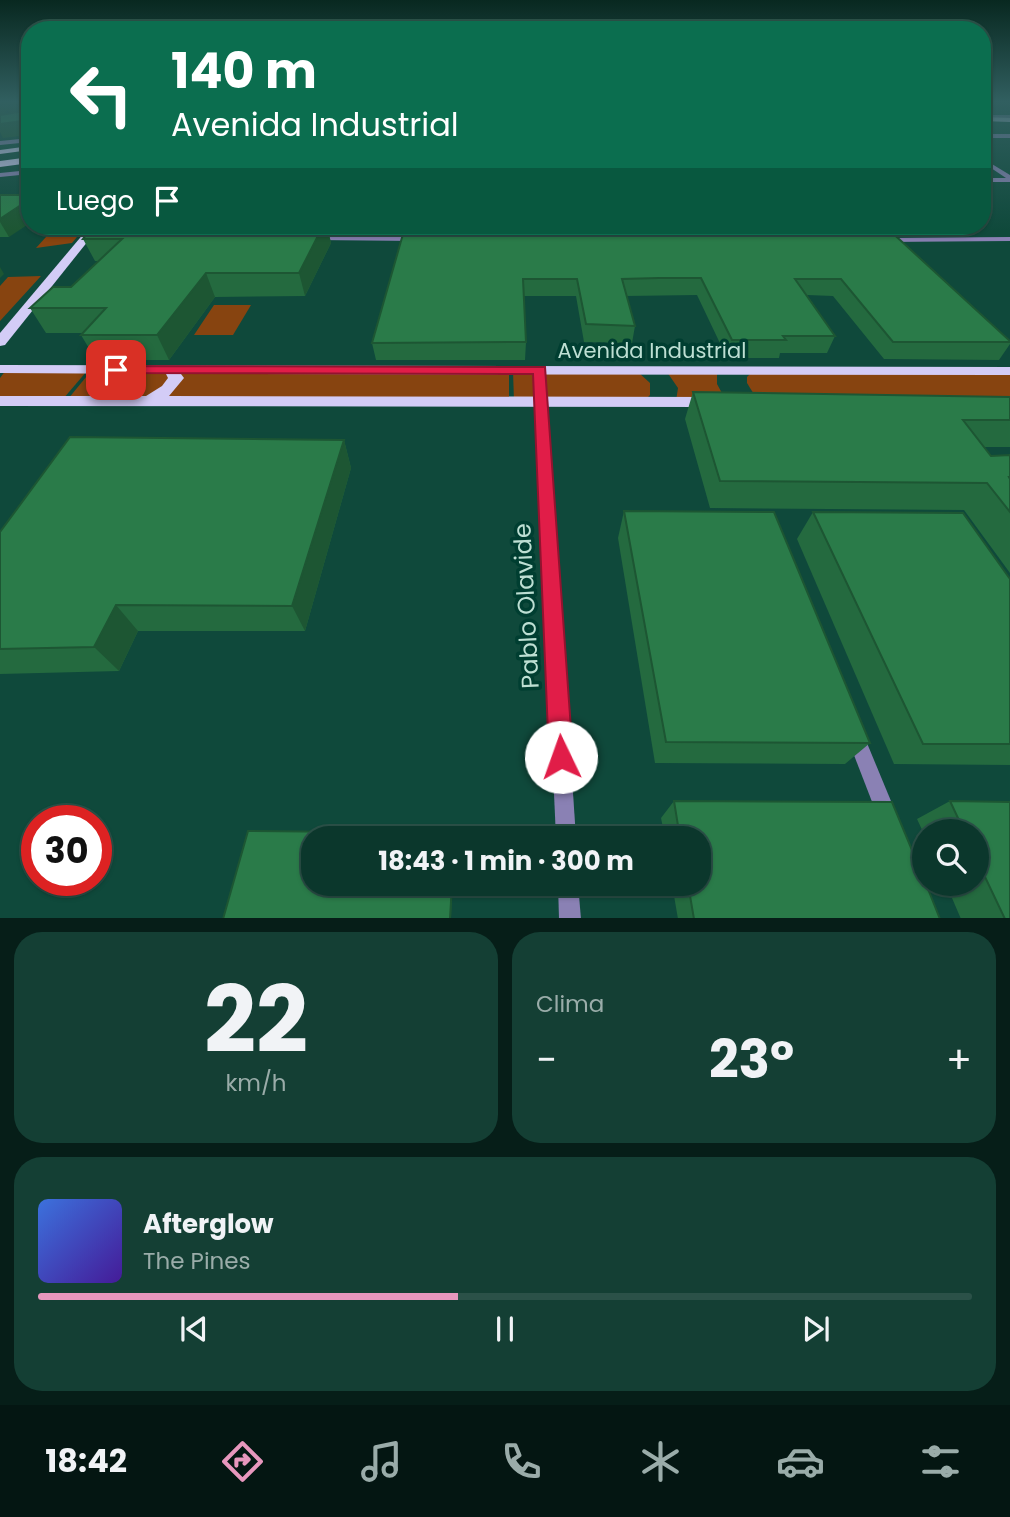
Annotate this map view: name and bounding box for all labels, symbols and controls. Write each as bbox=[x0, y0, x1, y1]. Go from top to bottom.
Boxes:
text: 140 m bbox=[171, 37, 317, 105]
icon: left bbox=[56, 49, 147, 140]
text: Avenida Industrial bbox=[171, 102, 459, 147]
icon: arrive bbox=[148, 182, 186, 220]
text: Luego bbox=[56, 183, 134, 219]
street label: Avenida Industrial bbox=[558, 336, 746, 365]
pin bbox=[86, 340, 146, 400]
icon: arrive bbox=[97, 351, 135, 389]
street label: Pablo Olavide bbox=[505, 523, 547, 689]
position arrow bbox=[524, 720, 598, 794]
speed limit sign: 30 bbox=[21, 805, 112, 896]
map controls bbox=[912, 819, 989, 896]
button: search bbox=[912, 819, 989, 896]
text: 18:43 · 1 min · 300 m bbox=[378, 843, 634, 879]
text: 22 bbox=[204, 956, 308, 1084]
text: Clima bbox=[536, 988, 604, 1020]
text: 23° bbox=[709, 1023, 794, 1096]
text: − bbox=[536, 1033, 557, 1086]
text: + bbox=[946, 1033, 972, 1086]
text: km/h bbox=[225, 1067, 287, 1099]
text: Afterglow bbox=[143, 1206, 274, 1242]
text: The Pines bbox=[143, 1245, 251, 1277]
icon: previous bbox=[175, 1310, 213, 1348]
icon: pause bbox=[486, 1310, 524, 1348]
icon: next bbox=[797, 1310, 835, 1348]
icon: directions bbox=[218, 1437, 267, 1486]
icon: music bbox=[357, 1437, 406, 1486]
icon: phone bbox=[497, 1437, 546, 1486]
icon: climate bbox=[636, 1437, 685, 1486]
icon: car bbox=[776, 1437, 825, 1486]
icon: filters bbox=[916, 1437, 965, 1486]
text: 18:42 bbox=[45, 1438, 127, 1483]

